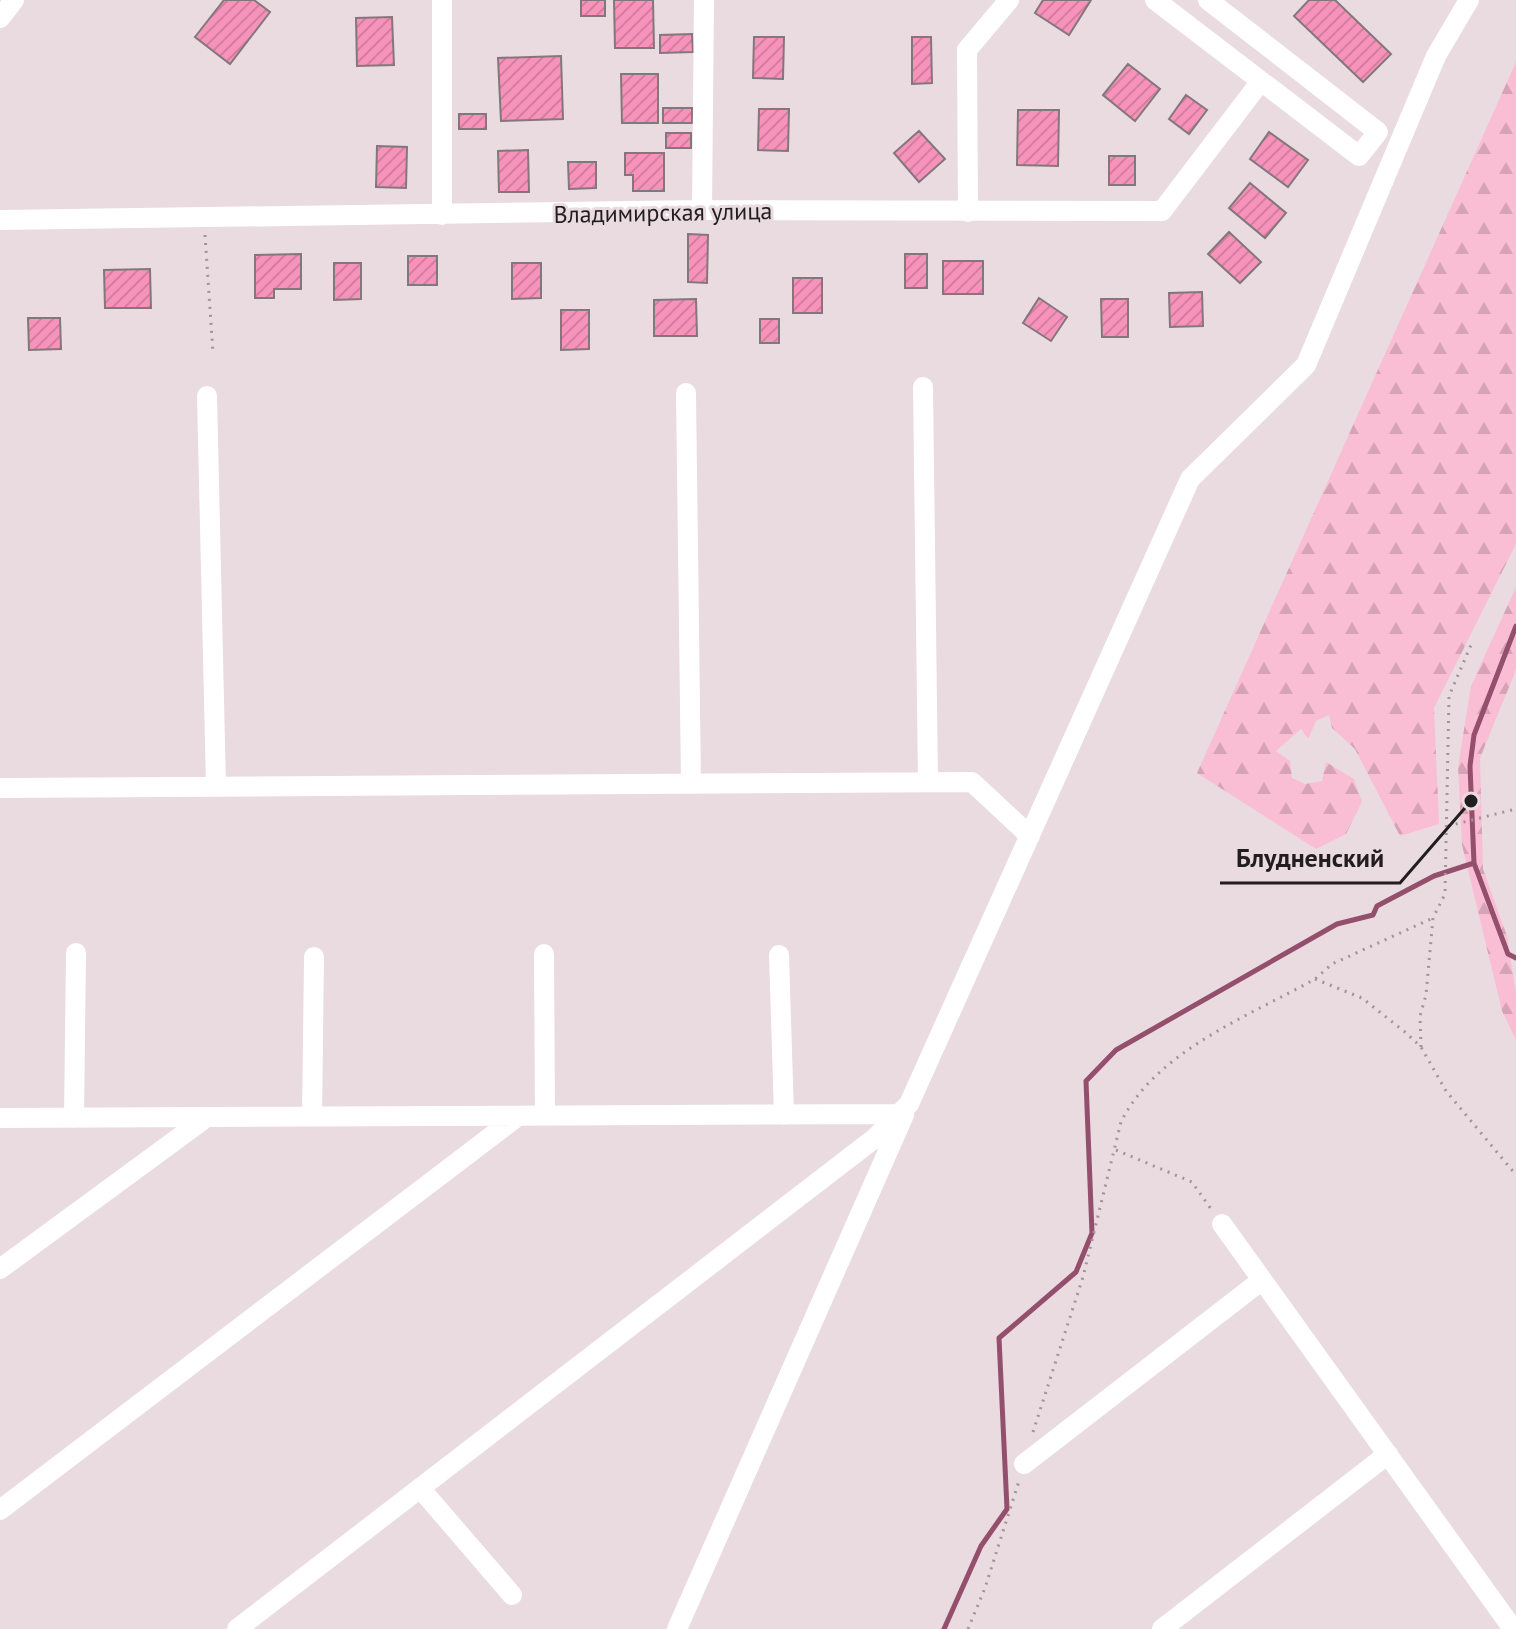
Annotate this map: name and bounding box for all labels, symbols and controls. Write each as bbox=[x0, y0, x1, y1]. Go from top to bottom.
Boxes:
street label: Владимирская улица bbox=[553, 195, 773, 230]
callout: Блудненский bbox=[1220, 833, 1400, 883]
text: Блудненский bbox=[1236, 841, 1384, 874]

